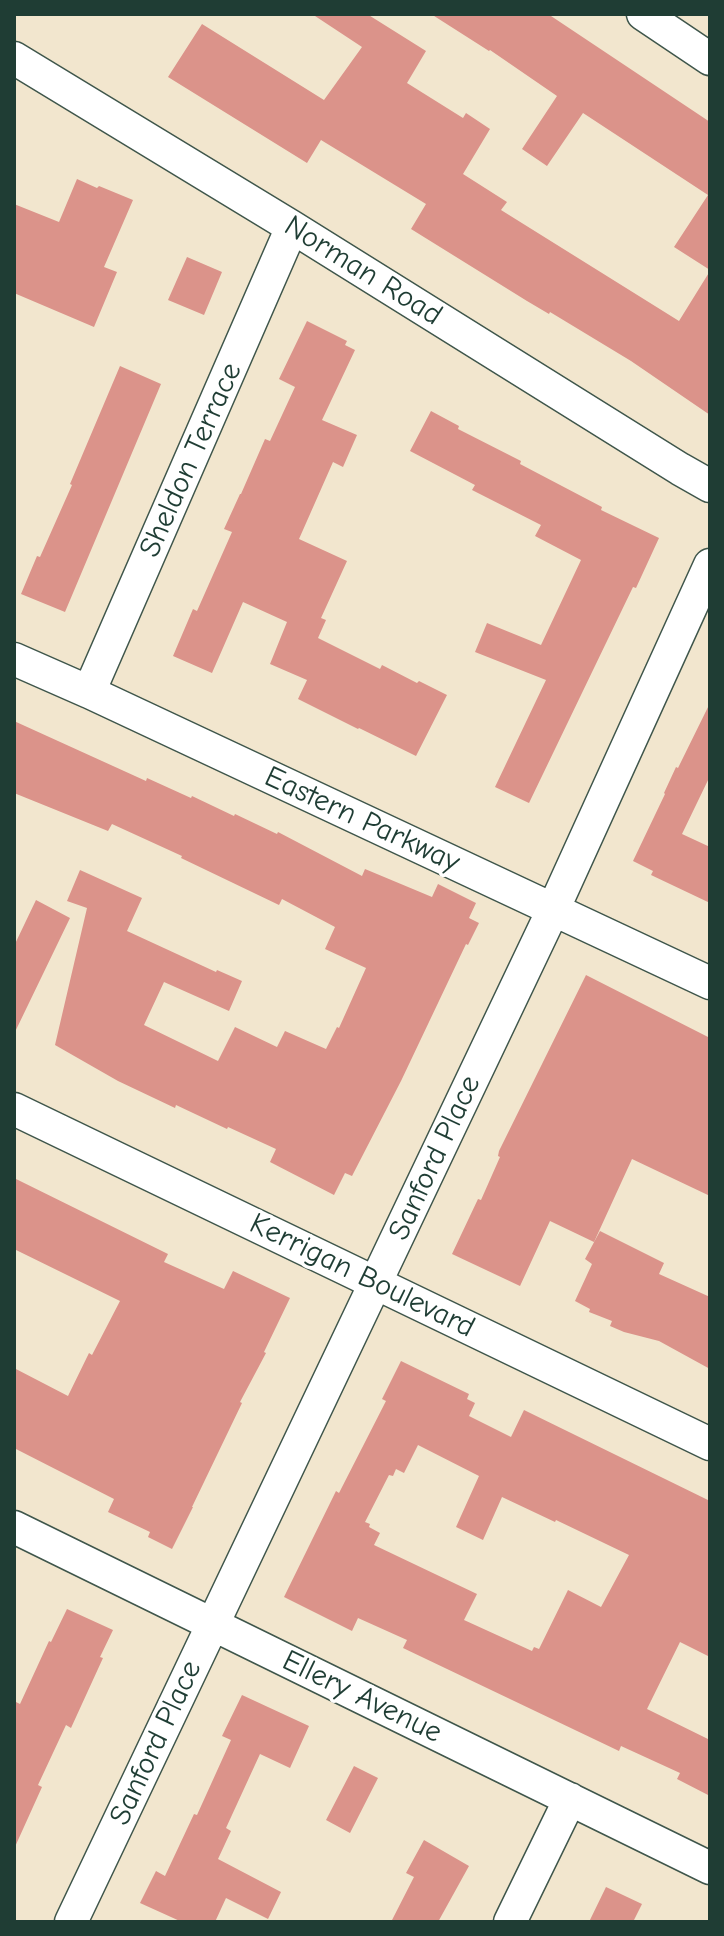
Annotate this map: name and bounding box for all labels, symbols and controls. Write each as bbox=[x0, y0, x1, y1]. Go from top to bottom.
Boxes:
street label: Norman Road bbox=[277, 208, 449, 334]
street label: Sheldon Terrace bbox=[132, 357, 250, 563]
street label: Eastern Parkway bbox=[259, 759, 465, 881]
street label: Sanford Place bbox=[381, 1070, 489, 1246]
street label: Kerrigan Boulevard bbox=[243, 1206, 481, 1346]
street label: Ellery Avenue bbox=[276, 1643, 448, 1751]
street label: Sanford Place bbox=[102, 1655, 210, 1831]

